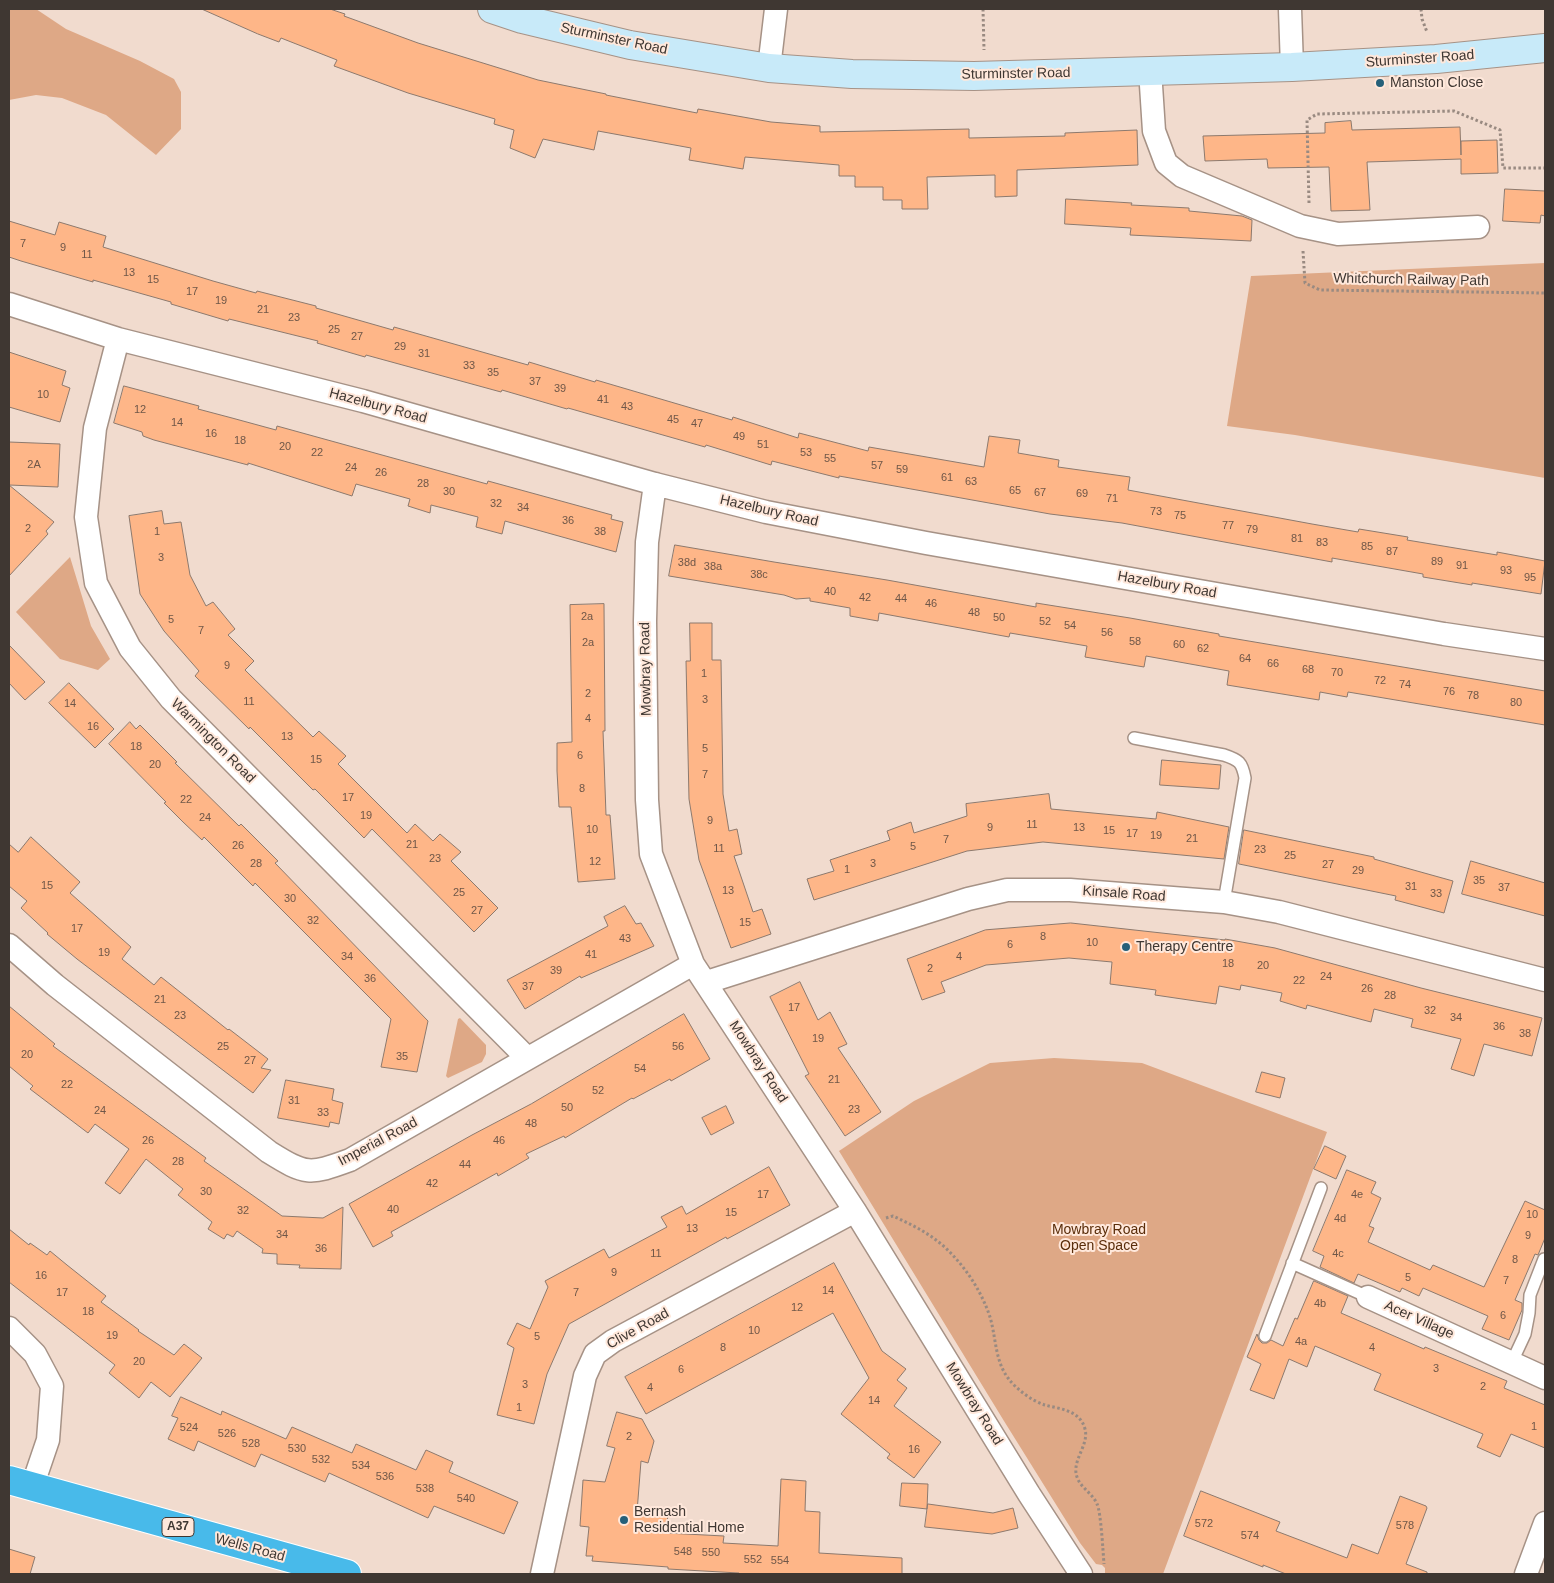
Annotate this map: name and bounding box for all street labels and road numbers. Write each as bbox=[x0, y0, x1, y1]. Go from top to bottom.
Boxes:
street label: Sturminster Road bbox=[559, 19, 669, 59]
street label: Sturminster Road bbox=[1365, 47, 1475, 71]
street label: Sturminster Road bbox=[961, 65, 1071, 83]
street label: Whitchurch Railway Path bbox=[1333, 270, 1489, 290]
street label: Hazelbury Road bbox=[327, 385, 429, 427]
street label: Hazelbury Road bbox=[718, 492, 820, 530]
street label: Hazelbury Road bbox=[1116, 568, 1218, 602]
street label: Mowbray Road bbox=[637, 622, 655, 716]
street label: Warmington Road bbox=[167, 695, 259, 787]
street label: Kinsale Road bbox=[1082, 883, 1166, 905]
street label: Mowbray Road bbox=[725, 1018, 791, 1106]
street label: Imperial Road bbox=[336, 1114, 420, 1170]
street label: Acer Village bbox=[1382, 1297, 1456, 1343]
street label: Clive Road bbox=[604, 1305, 672, 1353]
street label: Mowbray Road bbox=[942, 1360, 1006, 1448]
road number: A37 bbox=[162, 1518, 194, 1536]
street label: Wells Road bbox=[213, 1531, 287, 1565]

